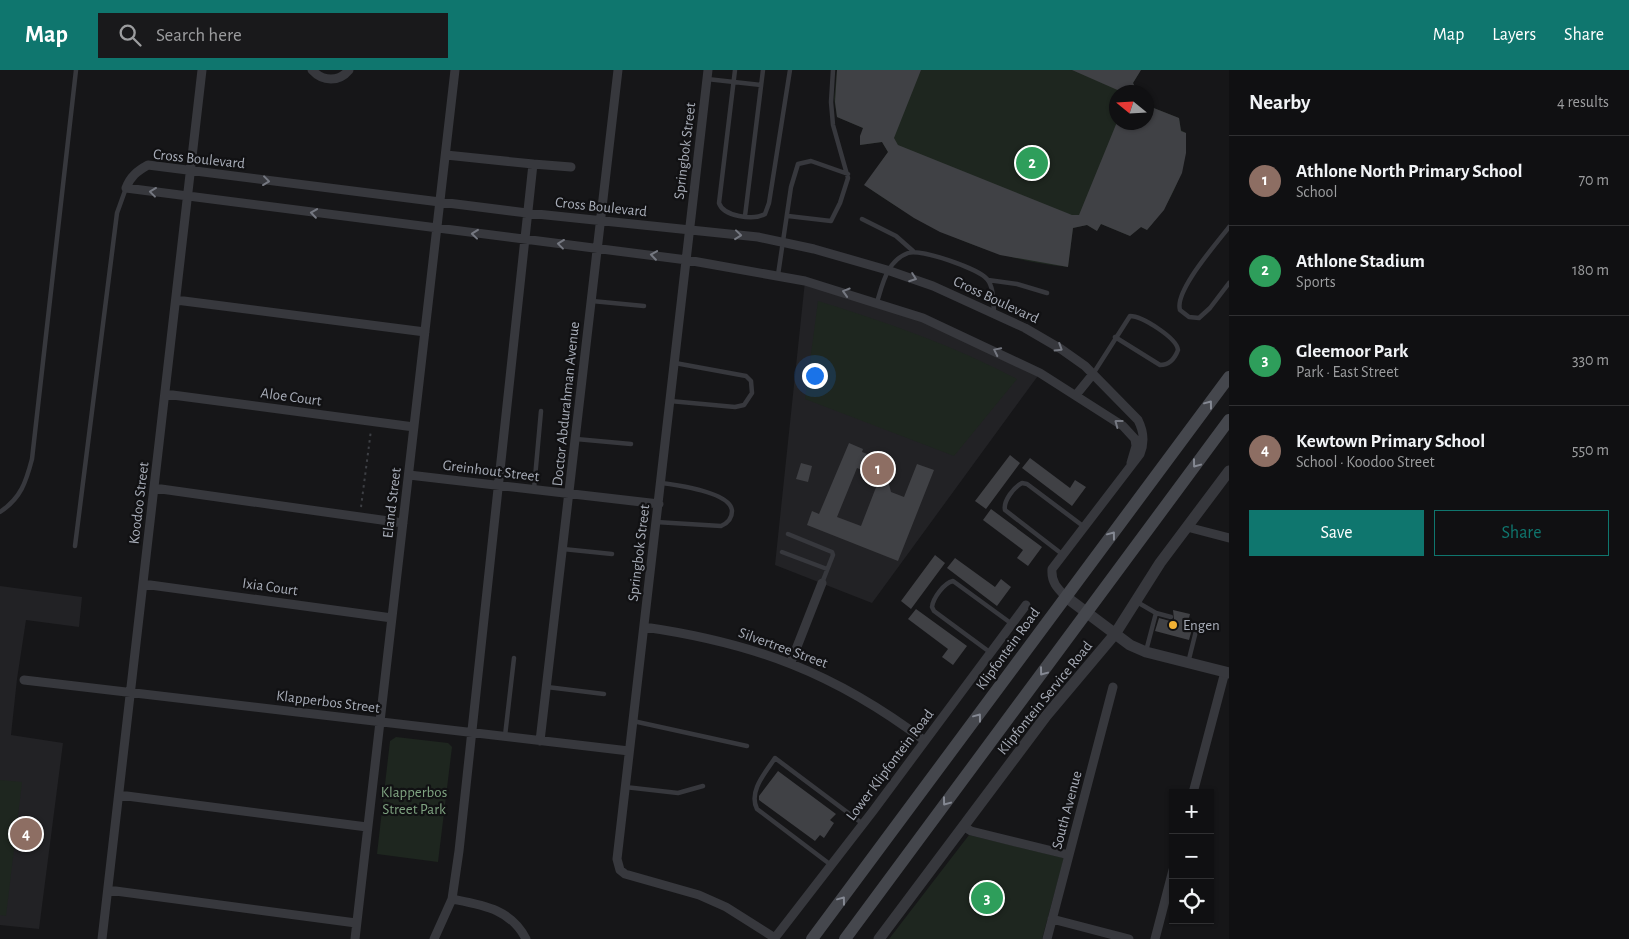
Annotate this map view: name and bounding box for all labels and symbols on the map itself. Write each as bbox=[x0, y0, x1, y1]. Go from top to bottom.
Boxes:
north arrow bbox=[1109, 85, 1154, 130]
street label: Springbok Street bbox=[672, 101, 698, 200]
pin: 2 bbox=[1016, 144, 1048, 182]
street label: Cross Boulevard bbox=[152, 147, 246, 171]
one-way arrow bbox=[262, 175, 270, 186]
one-way arrow bbox=[148, 187, 156, 198]
street label: Cross Boulevard bbox=[554, 195, 648, 219]
one-way arrow bbox=[310, 208, 318, 219]
one-way arrow bbox=[471, 229, 479, 240]
one-way arrow bbox=[734, 230, 742, 241]
one-way arrow bbox=[556, 239, 565, 249]
one-way arrow bbox=[649, 251, 658, 261]
one-way arrow bbox=[908, 273, 916, 283]
street label: Cross Boulevard bbox=[951, 274, 1041, 326]
one-way arrow bbox=[842, 288, 850, 298]
street label: Doctor Abdurahman Avenue bbox=[550, 321, 582, 487]
one-way arrow bbox=[1054, 342, 1063, 351]
one-way arrow bbox=[993, 347, 1002, 357]
your location bbox=[802, 363, 828, 389]
street label: Aloe Court bbox=[260, 385, 323, 409]
one-way arrow bbox=[1204, 401, 1212, 410]
one-way arrow bbox=[1115, 420, 1124, 428]
pin: 1 bbox=[862, 450, 894, 488]
street label: Greinhout Street bbox=[442, 458, 540, 484]
one-way arrow bbox=[1193, 458, 1201, 467]
street label: Koodoo Street bbox=[127, 461, 152, 545]
street label: Eland Street bbox=[380, 467, 404, 539]
street label: Springbok Street bbox=[626, 503, 652, 602]
one-way arrow bbox=[1106, 531, 1115, 541]
street label: Ixia Court bbox=[241, 576, 299, 598]
street label: Klipfontein Road bbox=[973, 605, 1043, 693]
place label: Engen bbox=[1183, 618, 1220, 633]
marker: Engen bbox=[1167, 619, 1179, 631]
street label: Silvertree Street bbox=[736, 625, 830, 671]
street label: Klipfontein Service Road bbox=[995, 638, 1095, 758]
one-way arrow bbox=[1041, 666, 1049, 675]
street label: Klapperbos Street bbox=[275, 688, 381, 716]
street label: Lower Klipfontein Road bbox=[844, 707, 937, 823]
one-way arrow bbox=[973, 714, 981, 723]
street label: South Avenue bbox=[1049, 769, 1085, 851]
park label: Klapperbos Street Park bbox=[381, 785, 447, 817]
one-way arrow bbox=[943, 796, 952, 806]
pin: 4 bbox=[10, 815, 42, 853]
pin: 3 bbox=[971, 879, 1003, 917]
one-way arrow bbox=[836, 897, 844, 906]

